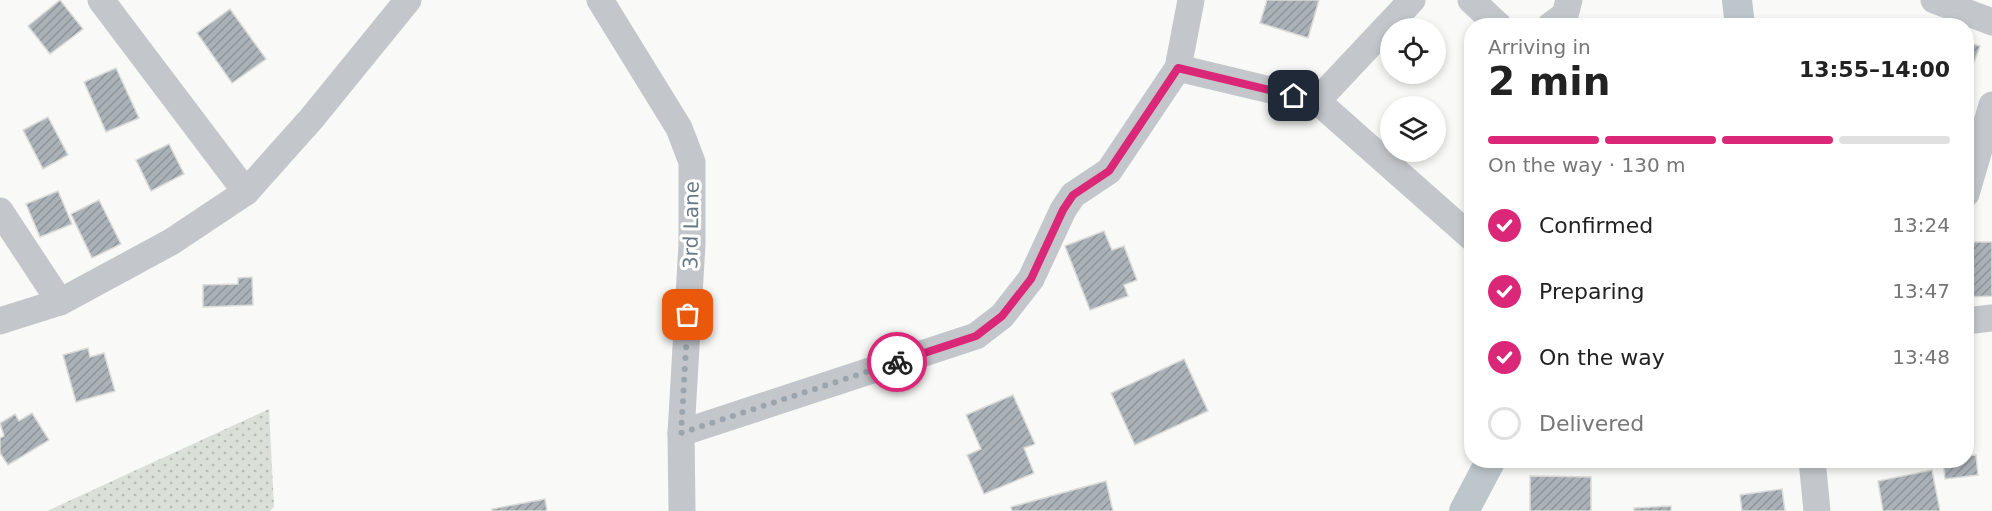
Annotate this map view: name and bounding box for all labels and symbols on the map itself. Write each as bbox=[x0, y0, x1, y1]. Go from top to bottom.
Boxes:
pin bbox=[1268, 70, 1319, 121]
street label: 3rd Lane bbox=[678, 181, 704, 269]
pin bbox=[662, 289, 713, 340]
courier bbox=[867, 332, 927, 392]

